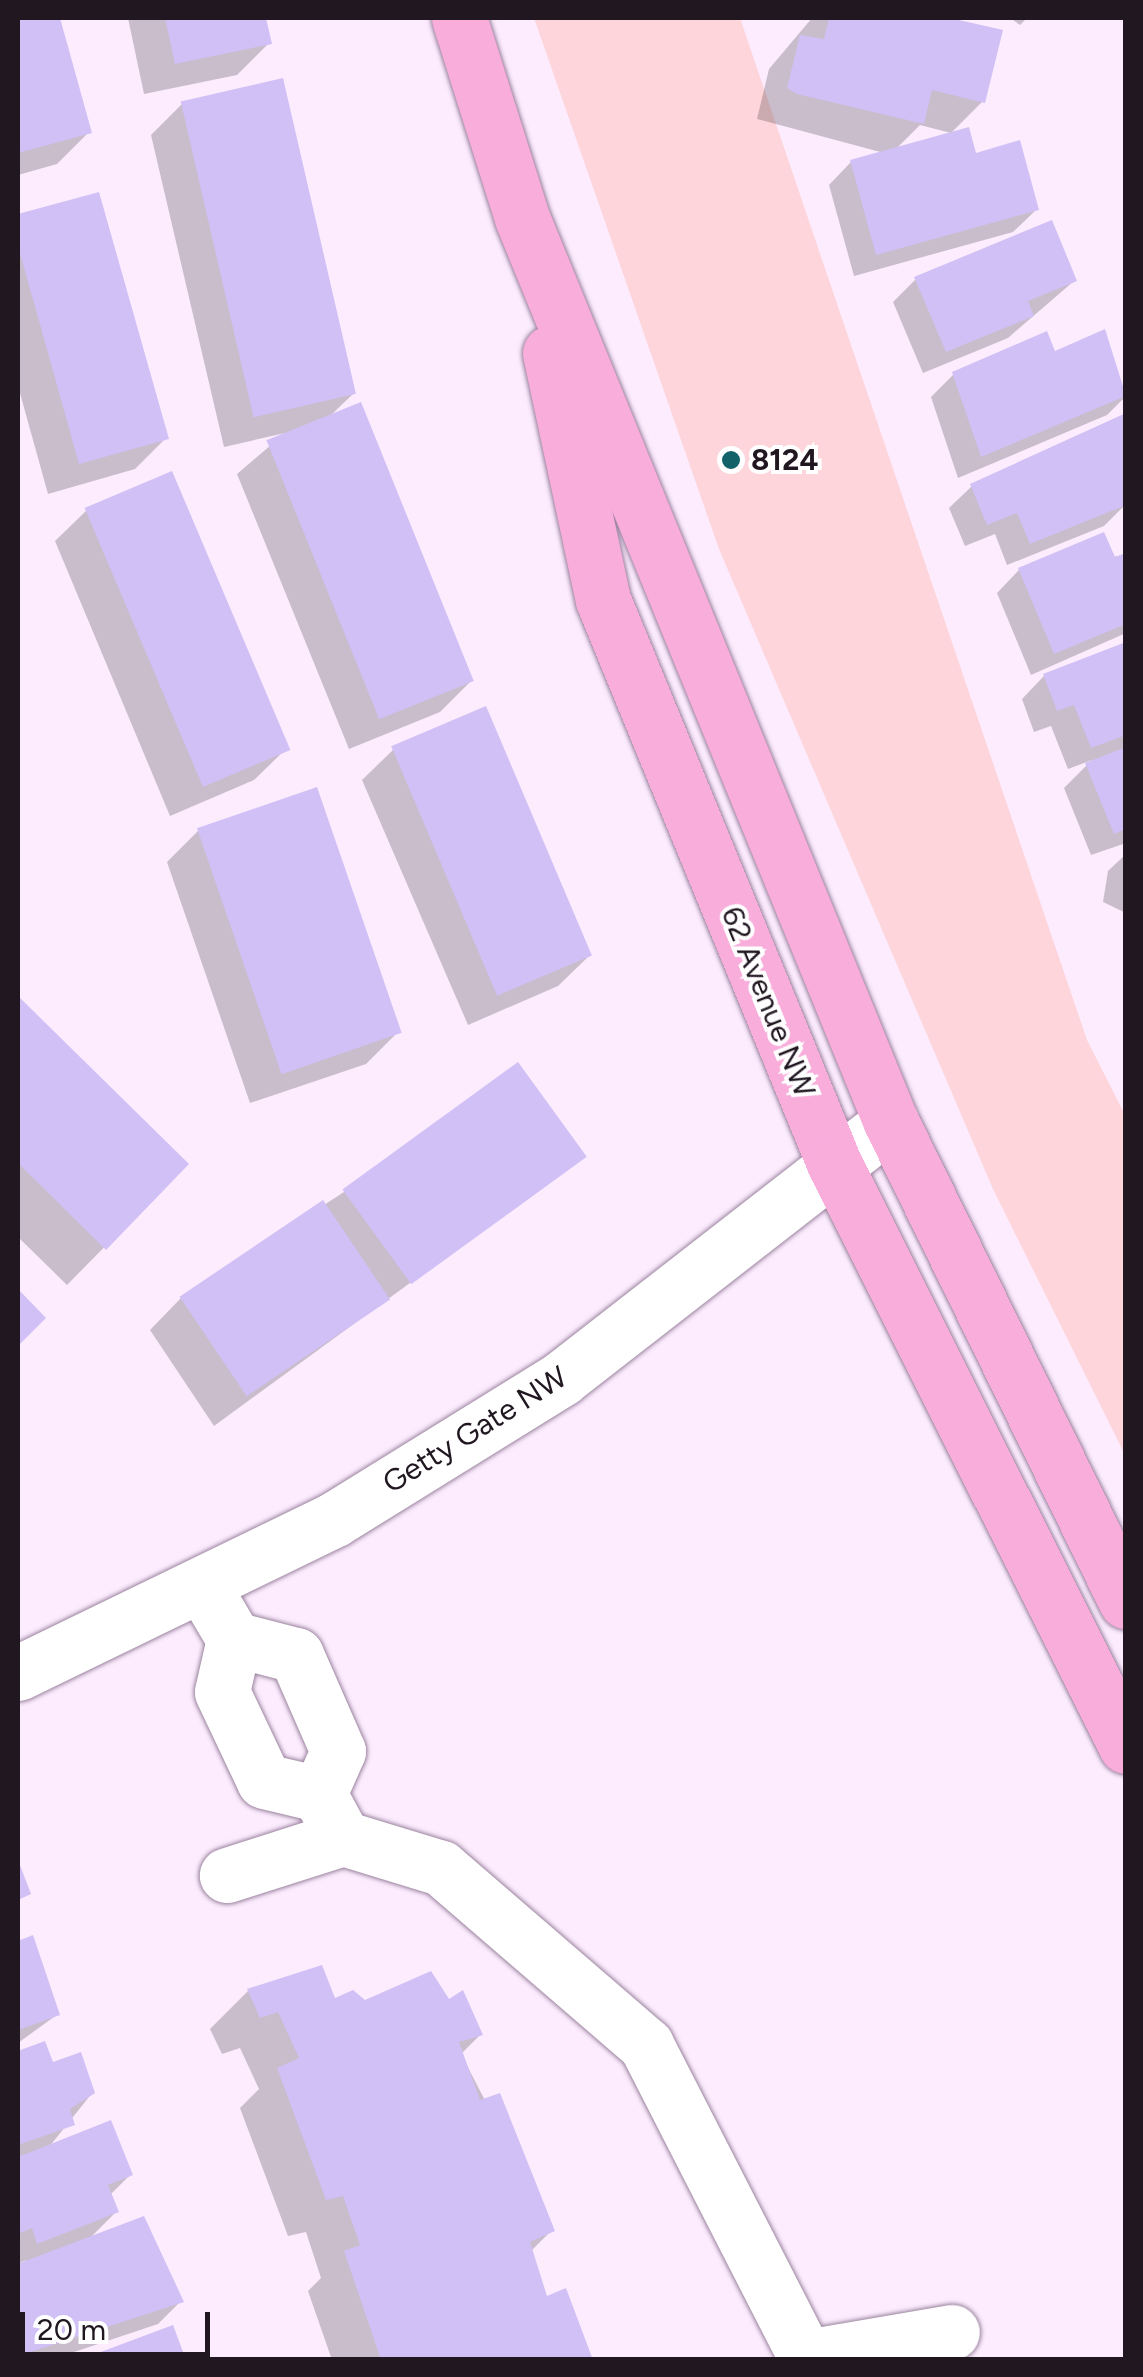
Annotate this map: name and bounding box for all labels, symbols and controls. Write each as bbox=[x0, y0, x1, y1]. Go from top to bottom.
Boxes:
place label: 8124 bbox=[751, 442, 818, 478]
marker: 8124 bbox=[720, 449, 742, 471]
street label: 62 Avenue NW bbox=[713, 902, 823, 1102]
street label: Getty Gate NW bbox=[376, 1359, 574, 1501]
scale bar bbox=[25, 2292, 215, 2354]
text: 20 m bbox=[37, 2311, 106, 2348]

